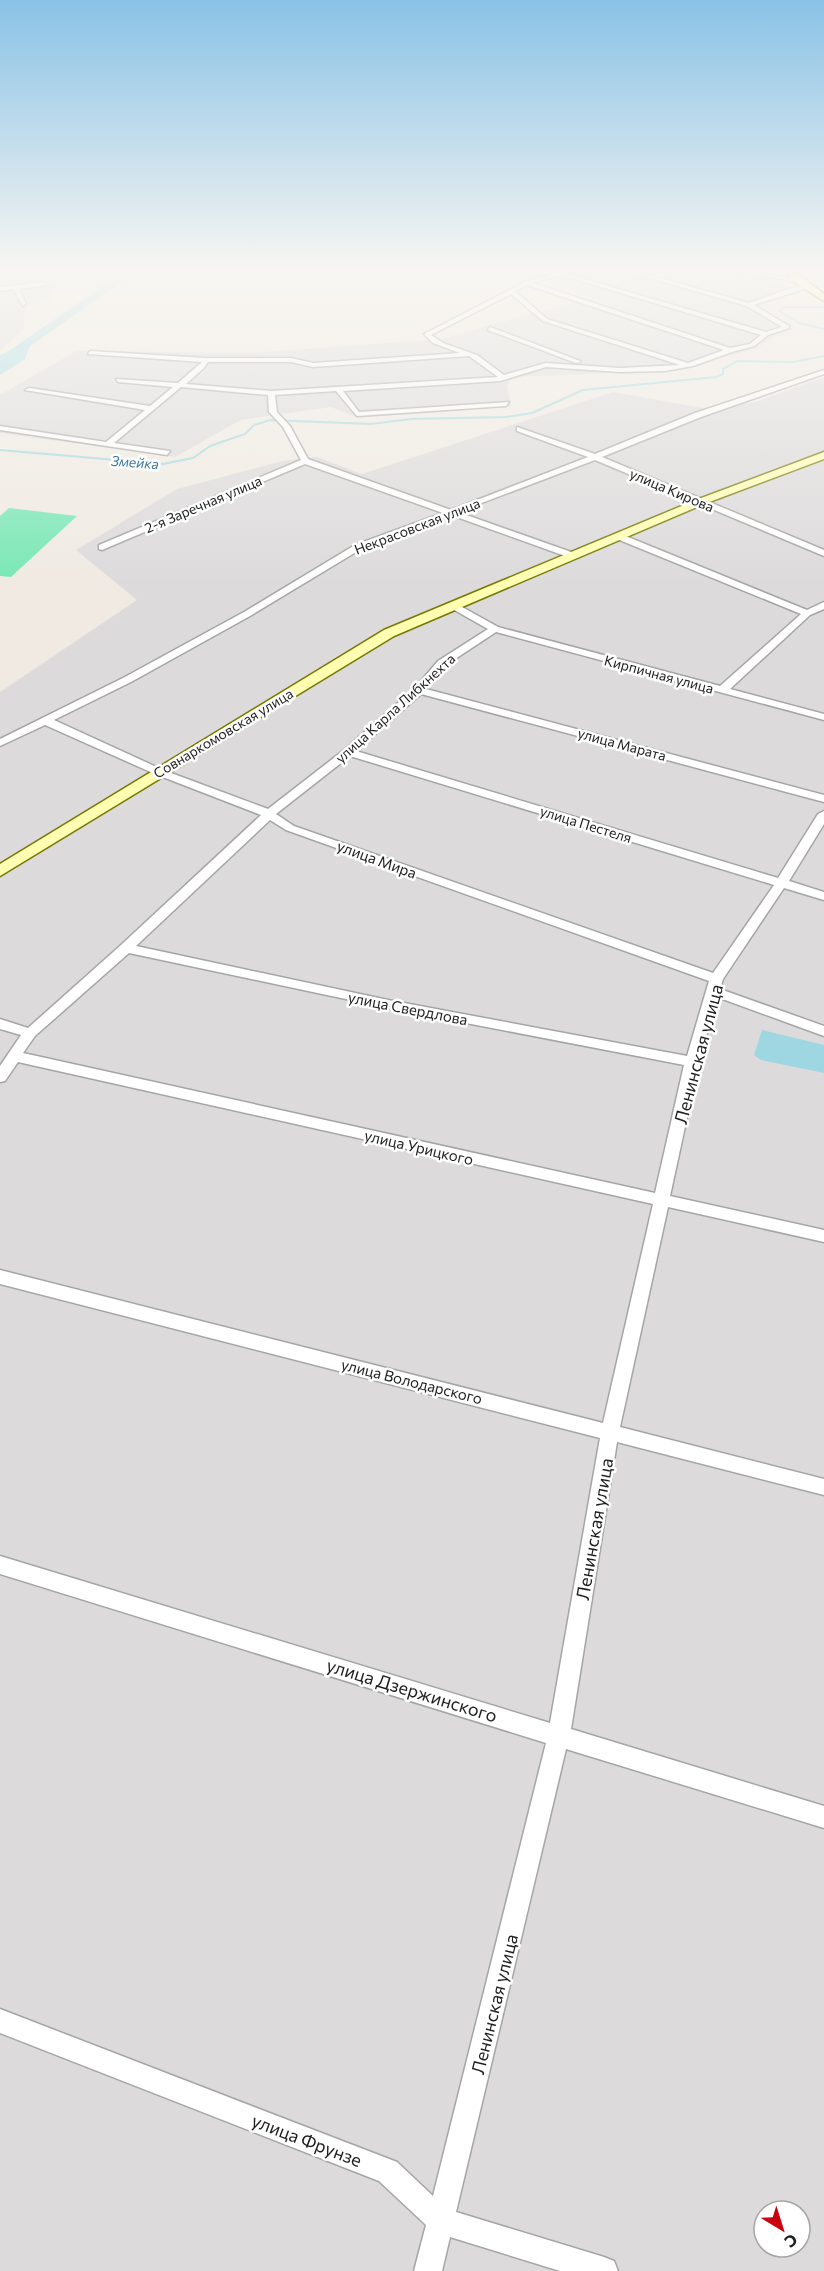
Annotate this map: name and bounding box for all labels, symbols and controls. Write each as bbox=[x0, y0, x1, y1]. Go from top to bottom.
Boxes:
water label: Змейка bbox=[110, 452, 160, 472]
street label: улица Кирова bbox=[627, 465, 717, 515]
street label: 2-я Заречная улица bbox=[142, 472, 264, 536]
street label: Некрасовская улица bbox=[352, 494, 482, 558]
street label: улица Карла Либкнехта bbox=[332, 650, 458, 766]
street label: Кирпичная улица bbox=[602, 651, 716, 697]
street label: Совнаркомовская улица bbox=[150, 685, 296, 781]
street label: улица Марата bbox=[576, 724, 668, 764]
street label: улица Пестеля bbox=[538, 802, 634, 846]
street label: улица Мира bbox=[335, 836, 419, 882]
street label: Ленинская улица bbox=[669, 982, 727, 1126]
street label: улица Свердлова bbox=[347, 988, 469, 1028]
street label: улица Урицкого bbox=[363, 1126, 475, 1168]
street label: улица Володарского bbox=[340, 1355, 484, 1407]
street label: Ленинская улица bbox=[571, 1456, 617, 1602]
street label: улица Дзержинского bbox=[324, 1654, 500, 1726]
street label: Ленинская улица bbox=[466, 1932, 522, 2076]
street label: улица Фрунзе bbox=[249, 2109, 365, 2171]
north arrow bbox=[752, 2199, 812, 2259]
text: С bbox=[781, 2230, 802, 2252]

